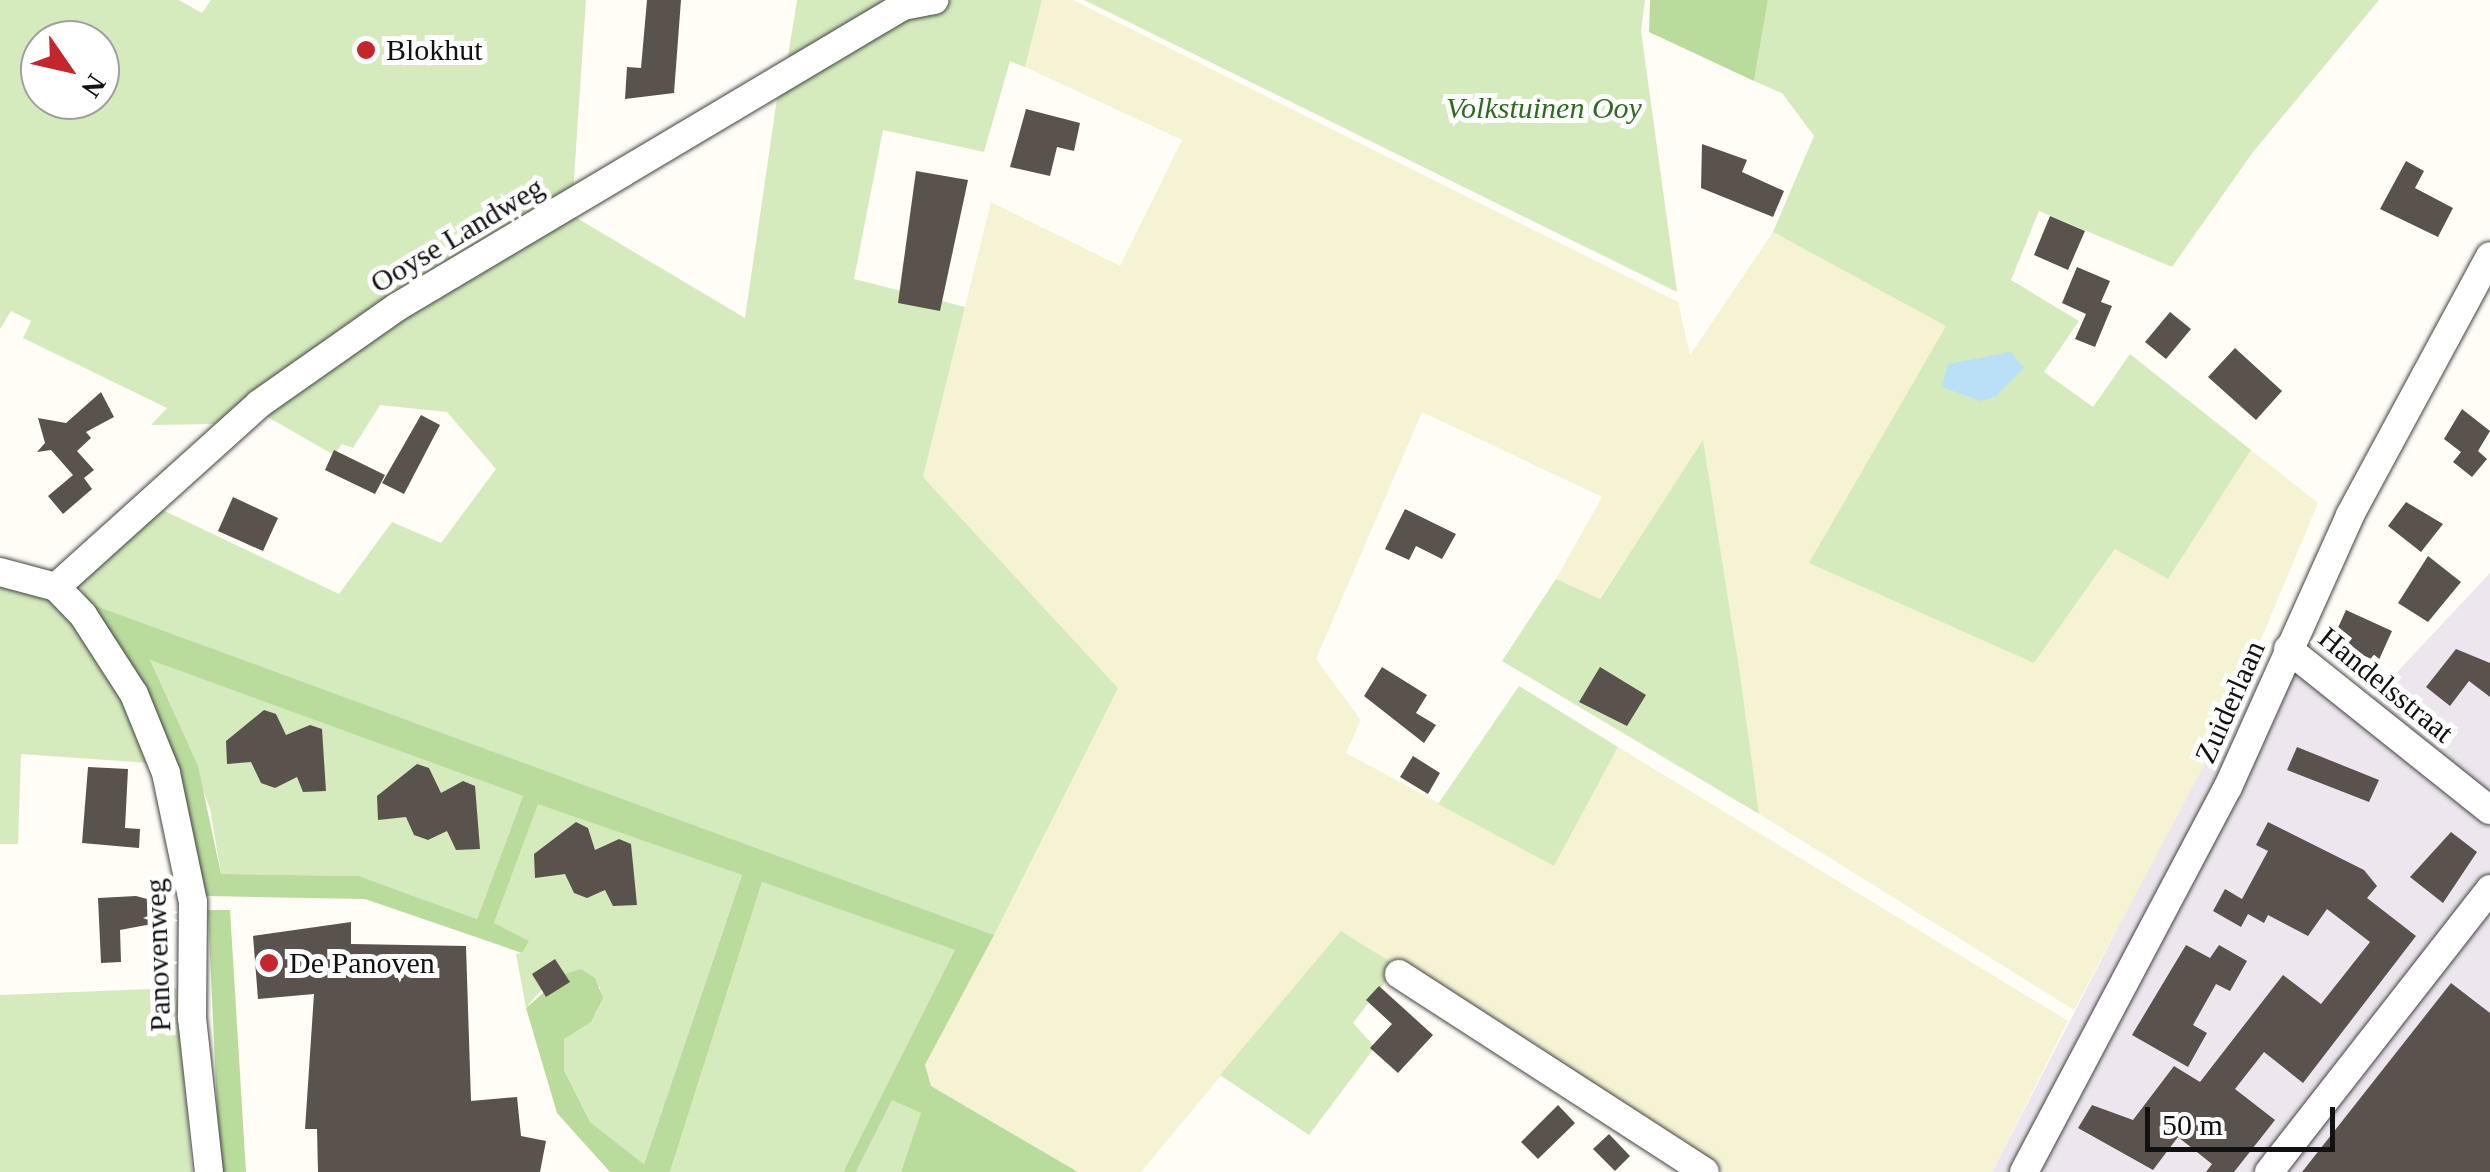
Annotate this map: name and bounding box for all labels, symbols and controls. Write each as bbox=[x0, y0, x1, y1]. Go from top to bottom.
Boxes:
north arrow bbox=[20, 20, 120, 120]
place label: Blokhut bbox=[386, 32, 483, 68]
marker: Blokhut bbox=[355, 39, 377, 61]
text: N bbox=[75, 69, 112, 103]
park label: Volkstuinen Ooy bbox=[1446, 90, 1642, 126]
street label: Ooyse Landweg bbox=[364, 169, 550, 301]
street label: Handelsstraat bbox=[2311, 620, 2461, 750]
street label: Zuiderlaan bbox=[2187, 635, 2273, 769]
street label: Panovenweg bbox=[137, 878, 179, 1032]
place label: De Panoven bbox=[289, 945, 435, 981]
marker: De Panoven bbox=[258, 952, 280, 974]
scale bar bbox=[2150, 1087, 2340, 1149]
text: 50 m bbox=[2162, 1108, 2223, 1141]

